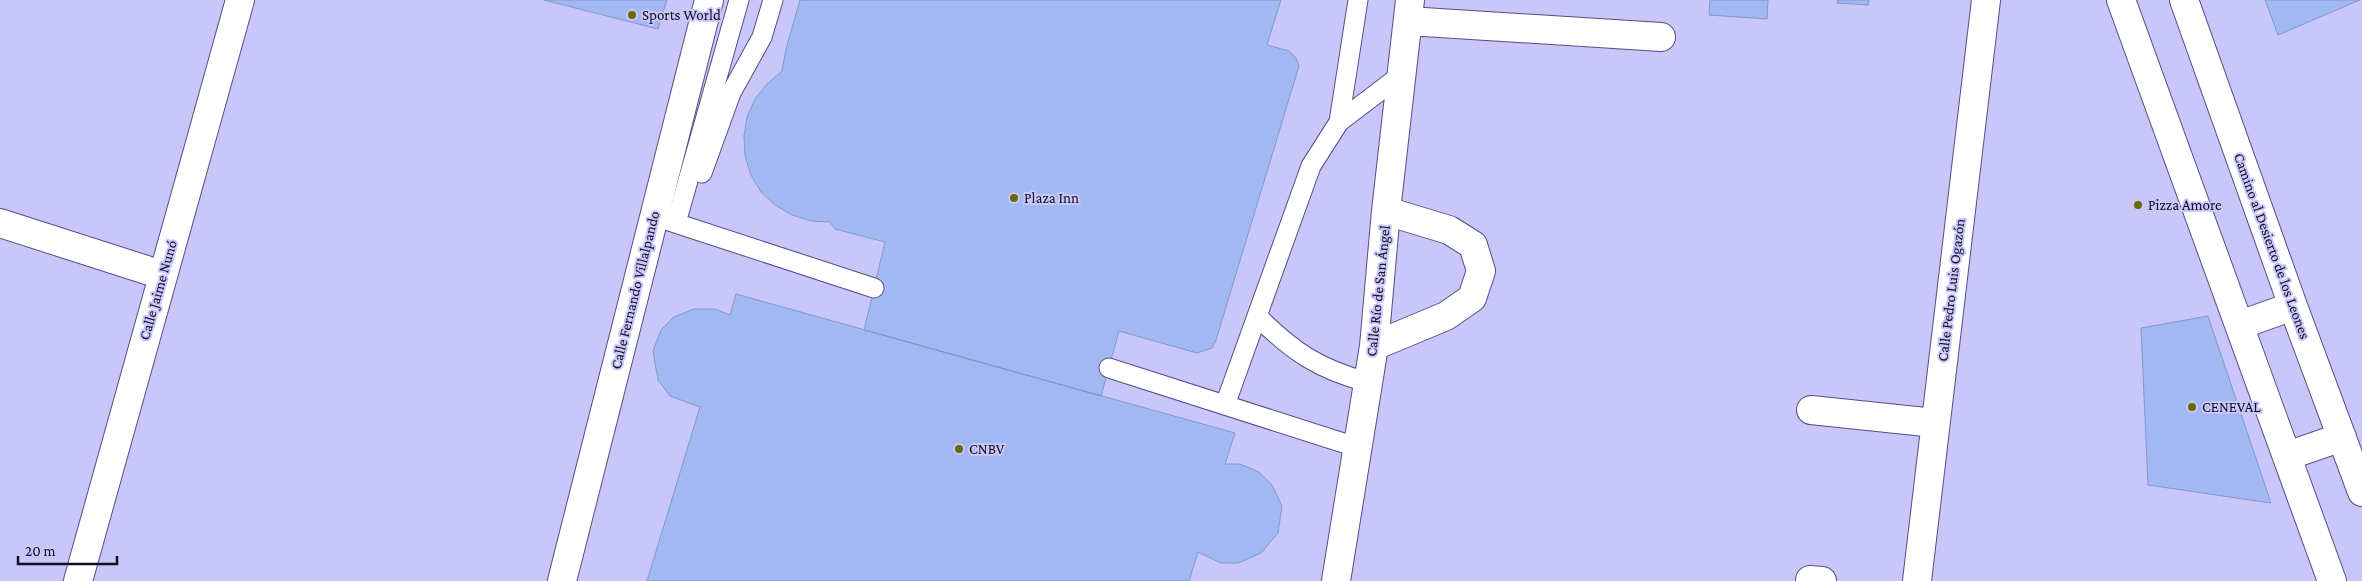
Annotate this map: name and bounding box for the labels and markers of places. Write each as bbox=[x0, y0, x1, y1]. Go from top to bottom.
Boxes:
place label: Sports World bbox=[642, 7, 721, 24]
marker: Sports World bbox=[626, 9, 638, 21]
place label: Plaza Inn bbox=[1024, 190, 1079, 206]
marker: Plaza Inn bbox=[1008, 192, 1020, 204]
place label: Pizza Amore bbox=[2148, 197, 2222, 213]
marker: Pizza Amore bbox=[2132, 199, 2144, 211]
place label: CENEVAL bbox=[2202, 399, 2261, 415]
marker: CENEVAL bbox=[2186, 401, 2198, 413]
place label: CNBV bbox=[969, 441, 1005, 457]
marker: CNBV bbox=[953, 443, 965, 455]

